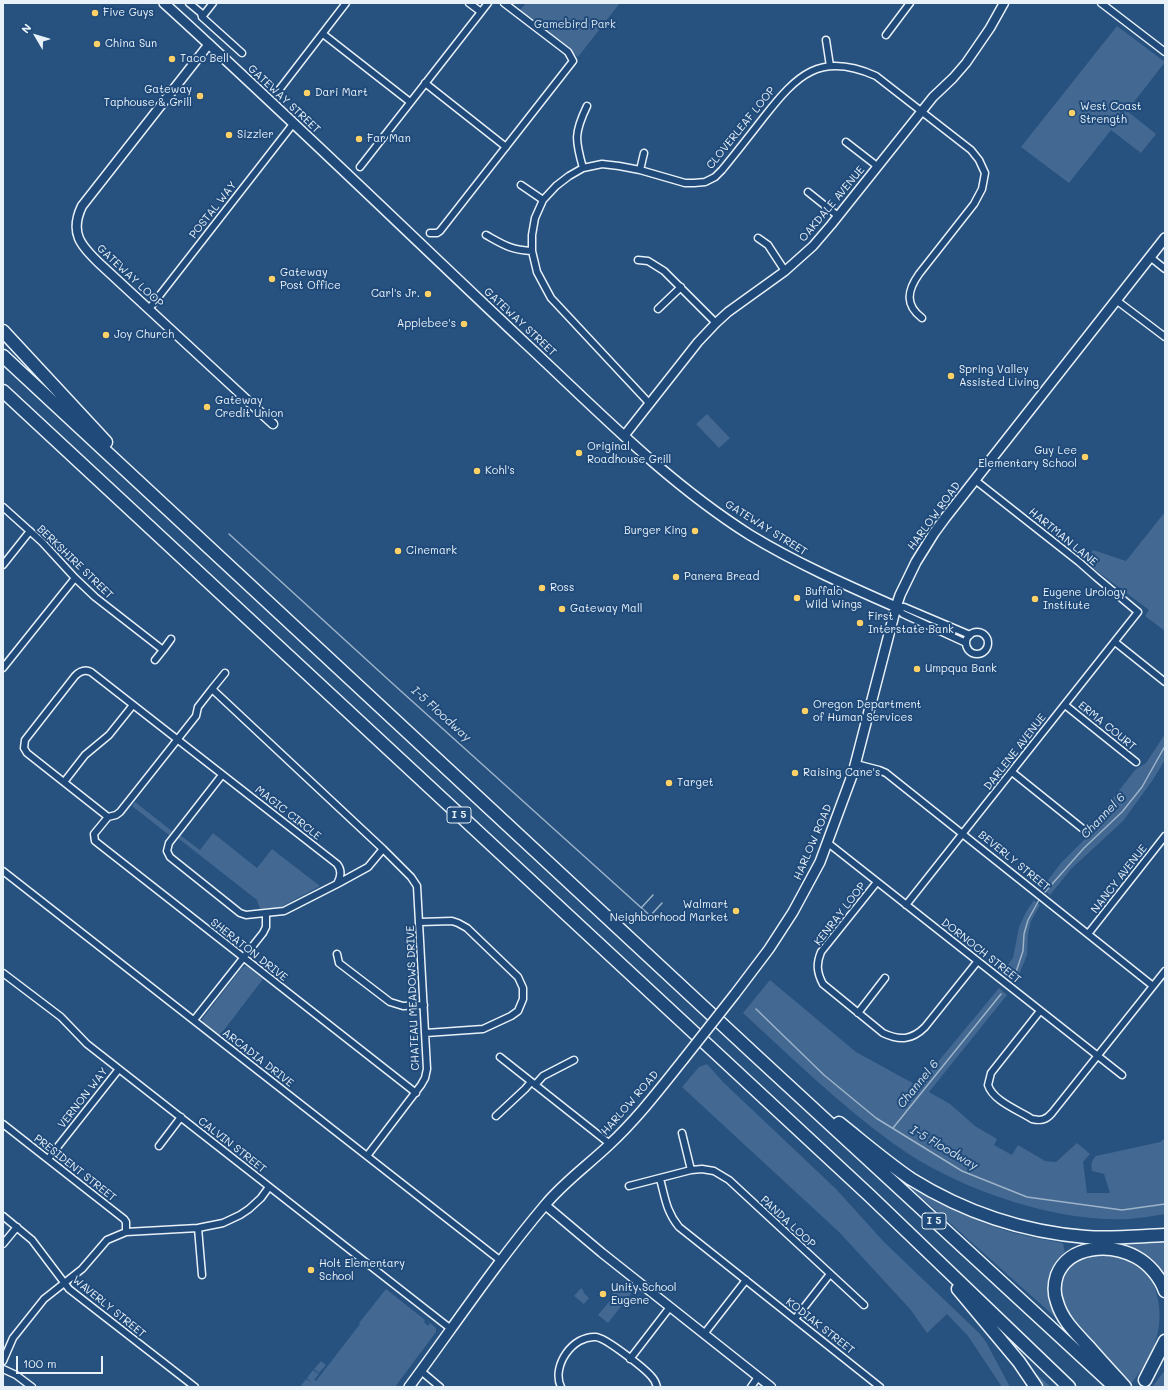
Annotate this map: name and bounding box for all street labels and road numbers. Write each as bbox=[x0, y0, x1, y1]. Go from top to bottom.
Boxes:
street label: GATEWAY STREET bbox=[245, 62, 323, 136]
street label: CLOVERLEAF LOOP bbox=[704, 84, 778, 172]
street label: OAKDALE AVENUE bbox=[796, 163, 868, 245]
street label: POSTAL WAY bbox=[187, 179, 239, 241]
street label: GATEWAY LOOP bbox=[94, 242, 166, 310]
street label: GATEWAY STREET bbox=[481, 285, 559, 359]
street label: HARLOW ROAD bbox=[905, 479, 963, 553]
street label: GATEWAY STREET bbox=[723, 497, 809, 559]
street label: HARTMAN LANE bbox=[1026, 505, 1100, 569]
street label: BERKSHIRE STREET bbox=[34, 522, 116, 602]
street label: ERMA COURT bbox=[1076, 699, 1138, 753]
street label: DARLENE AVENUE bbox=[981, 711, 1049, 793]
street label: MAGIC CIRCLE bbox=[252, 783, 324, 843]
street label: HARLOW ROAD bbox=[791, 802, 835, 882]
road number: I 5 bbox=[447, 807, 471, 823]
street label: BEVERLY STREET bbox=[976, 828, 1052, 894]
street label: NANCY AVENUE bbox=[1088, 842, 1150, 916]
street label: KENRAY LOOP bbox=[811, 880, 869, 948]
street label: SHERATON DRIVE bbox=[208, 916, 290, 984]
street label: DORNOCH STREET bbox=[939, 916, 1023, 986]
street label: CHATEAU MEADOWS DRIVE bbox=[404, 925, 422, 1071]
street label: ARCADIA DRIVE bbox=[220, 1026, 296, 1090]
street label: VERNON WAY bbox=[55, 1065, 111, 1131]
street label: HARLOW ROAD bbox=[598, 1068, 662, 1138]
street label: CALVIN STREET bbox=[195, 1114, 269, 1176]
street label: PRESIDENT STREET bbox=[31, 1132, 119, 1204]
street label: PANDA LOOP bbox=[758, 1193, 818, 1251]
road number: I 5 bbox=[922, 1213, 946, 1229]
street label: WAVERLY STREET bbox=[70, 1273, 148, 1341]
street label: KODIAK STREET bbox=[783, 1295, 857, 1357]

